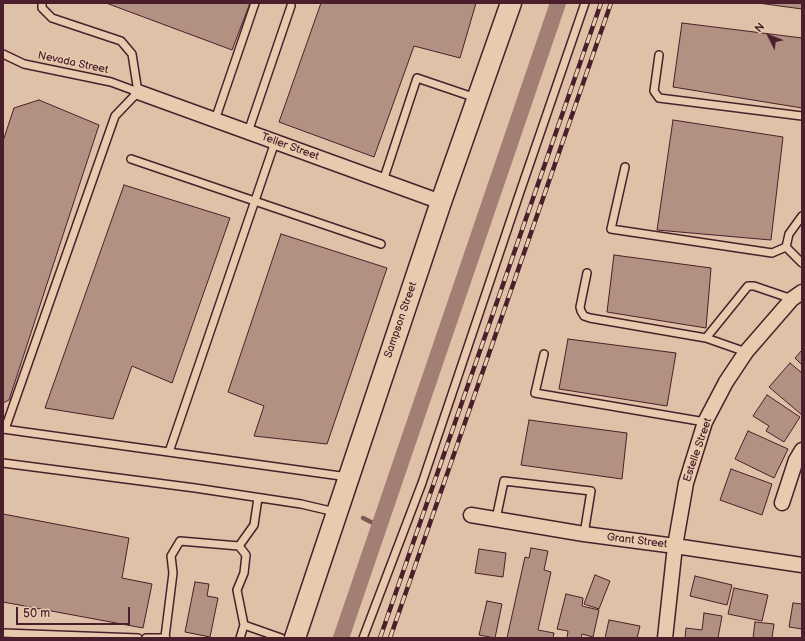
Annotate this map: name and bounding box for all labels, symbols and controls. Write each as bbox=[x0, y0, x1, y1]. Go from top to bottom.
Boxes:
north arrow bbox=[749, 16, 789, 56]
text: N bbox=[752, 20, 767, 35]
street label: Nevada Street bbox=[36, 49, 110, 77]
street label: Teller Street bbox=[259, 130, 321, 164]
street label: Sampson Street bbox=[382, 280, 420, 360]
street label: Estelle Street bbox=[681, 416, 715, 484]
street label: Grant Street bbox=[606, 531, 668, 551]
scale bar bbox=[18, 599, 132, 625]
text: 50 m bbox=[23, 606, 50, 621]

